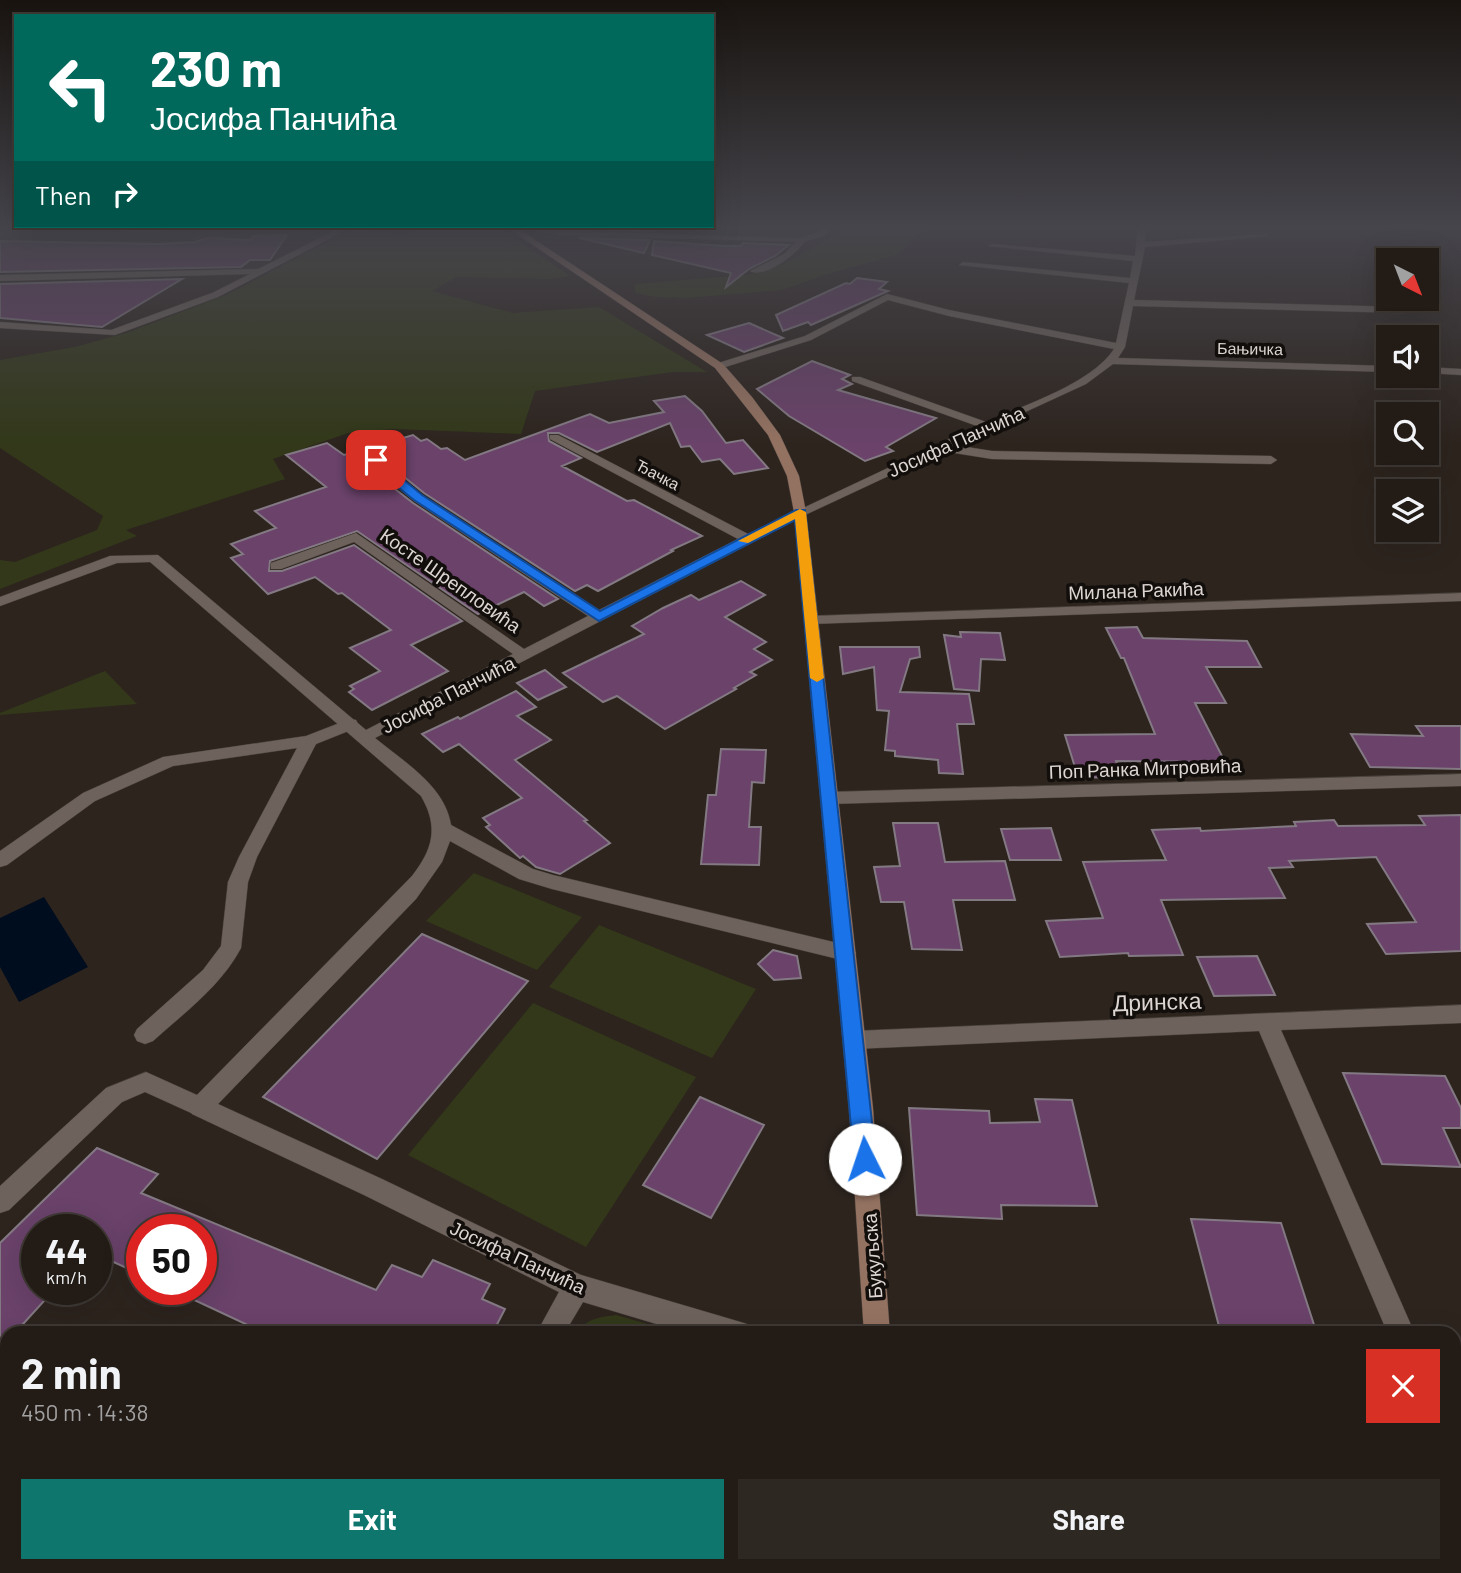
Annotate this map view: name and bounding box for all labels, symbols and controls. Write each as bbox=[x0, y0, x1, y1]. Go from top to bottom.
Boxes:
text: 230 m bbox=[150, 38, 282, 97]
icon: left bbox=[35, 42, 126, 133]
text: Јосифа Панчића bbox=[150, 98, 397, 136]
icon: right bbox=[106, 175, 144, 213]
text: Then bbox=[35, 179, 92, 210]
north arrow bbox=[1376, 248, 1438, 312]
map controls bbox=[1376, 248, 1439, 542]
button: sound bbox=[1376, 325, 1439, 388]
street label: Бањичка bbox=[1217, 338, 1283, 358]
street label: Јосифа Панчића bbox=[884, 401, 1028, 481]
button: search bbox=[1376, 402, 1439, 465]
pin bbox=[346, 430, 406, 490]
icon: arrive bbox=[357, 441, 395, 479]
street label: Ђачка bbox=[633, 455, 683, 493]
button: layers bbox=[1376, 479, 1439, 542]
street label: Косте Шрепловића bbox=[376, 523, 526, 637]
street label: Милана Ракића bbox=[1068, 576, 1205, 604]
street label: Јосифа Панчића bbox=[377, 650, 519, 738]
street label: Поп Ранка Митровића bbox=[1048, 753, 1242, 783]
street label: Дринска bbox=[1112, 985, 1202, 1017]
position arrow bbox=[828, 1122, 902, 1196]
street label: Букуљска bbox=[858, 1212, 886, 1299]
speed limit sign: 50 bbox=[126, 1214, 217, 1305]
street label: Јосифа Панчића bbox=[447, 1216, 590, 1299]
text: 44 bbox=[45, 1229, 88, 1271]
text: km/h bbox=[46, 1266, 87, 1288]
text: 2 min bbox=[21, 1347, 122, 1397]
button: close bbox=[1366, 1349, 1440, 1423]
text: 450 m · 14:38 bbox=[21, 1398, 149, 1426]
button: Exit bbox=[21, 1479, 724, 1559]
button: Share bbox=[738, 1479, 1440, 1559]

